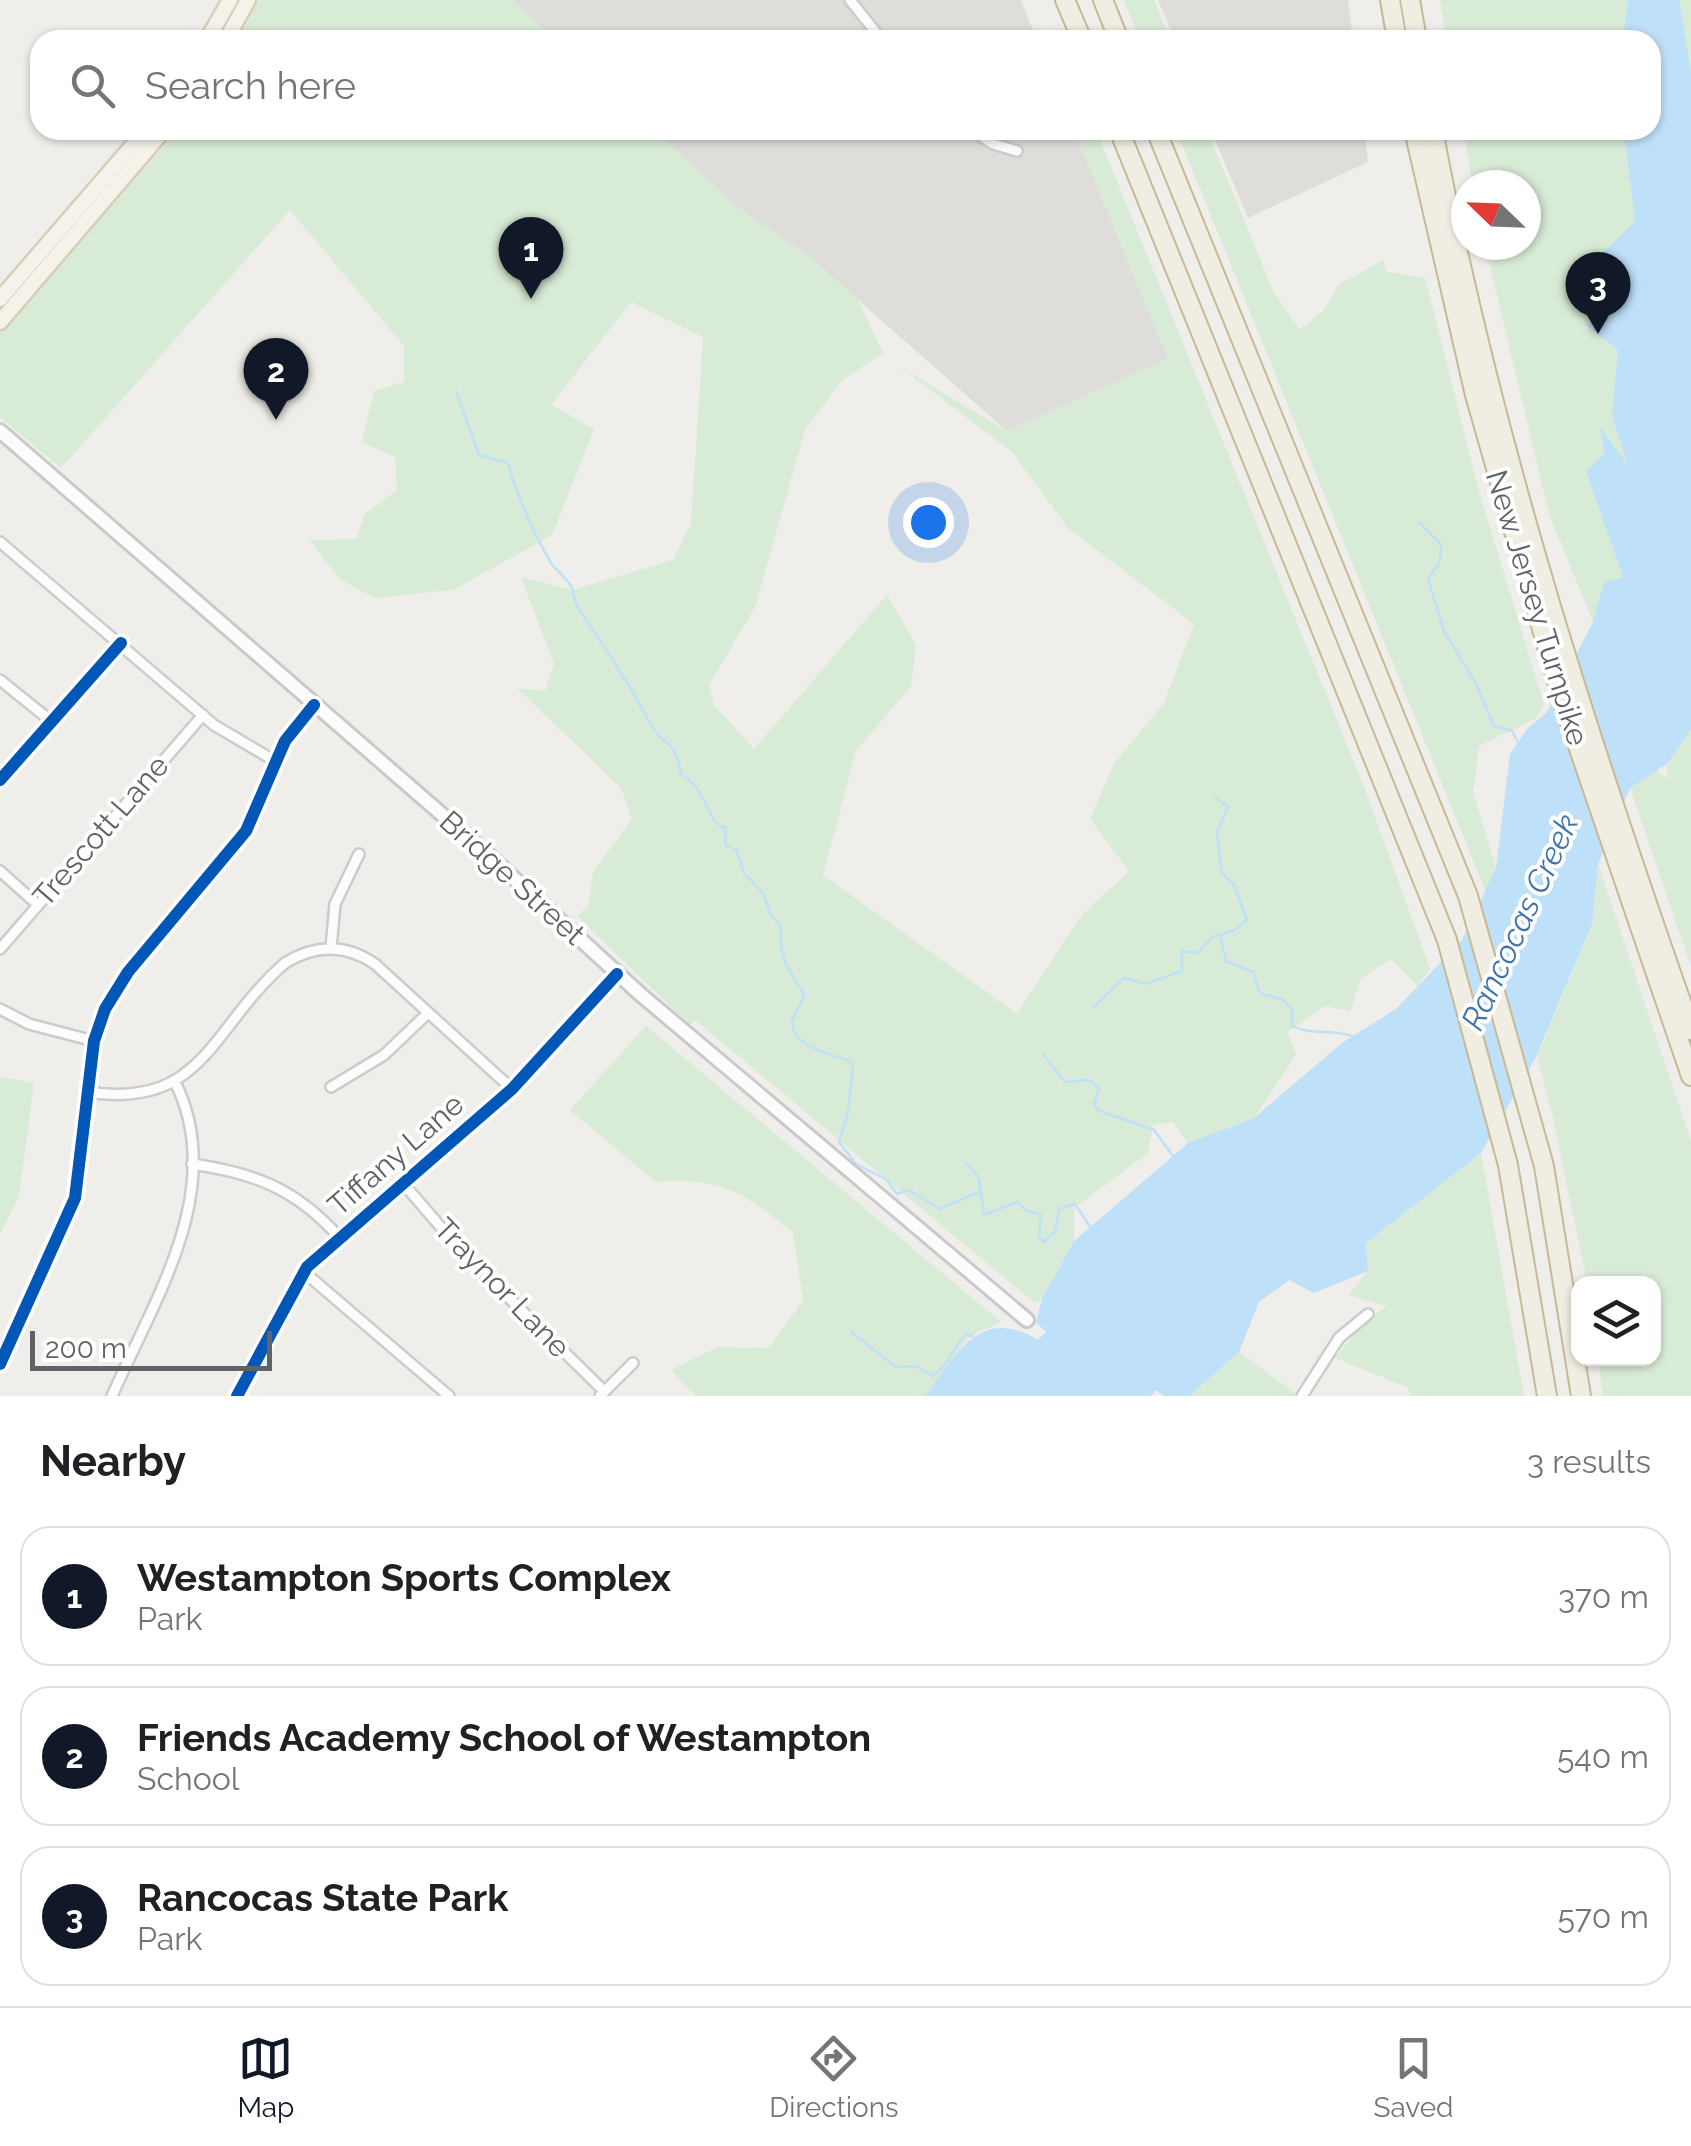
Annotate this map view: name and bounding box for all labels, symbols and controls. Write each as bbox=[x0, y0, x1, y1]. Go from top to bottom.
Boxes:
search box bbox=[30, 30, 1661, 140]
icon: search bbox=[65, 58, 120, 113]
text: Search here bbox=[145, 63, 356, 108]
north arrow bbox=[1451, 170, 1541, 260]
pin: 1 bbox=[498, 216, 564, 299]
pin: 3 bbox=[1566, 252, 1630, 334]
pin: 2 bbox=[244, 338, 308, 420]
street label: New Jersey Turnpike bbox=[1479, 466, 1596, 750]
your location bbox=[903, 497, 954, 548]
street label: Trescott Lane bbox=[26, 748, 176, 913]
street label: Bridge Street bbox=[433, 804, 592, 952]
water label: Rancocas Creek bbox=[1453, 808, 1586, 1035]
street label: Tiffany Lane bbox=[321, 1086, 470, 1223]
street label: Traynor Lane bbox=[427, 1211, 577, 1365]
map controls bbox=[1571, 1276, 1661, 1366]
button: layers bbox=[1571, 1276, 1661, 1366]
scale bar bbox=[30, 1326, 272, 1370]
text: 200 m bbox=[45, 1332, 127, 1365]
text: Nearby bbox=[40, 1437, 186, 1486]
text: 3 results bbox=[1527, 1443, 1651, 1480]
text: Westampton Sports Complex bbox=[137, 1555, 671, 1600]
text: 1 bbox=[67, 1578, 82, 1615]
text: 370 m bbox=[1558, 1578, 1649, 1615]
text: Park bbox=[137, 1600, 202, 1637]
text: Friends Academy School of Westampton bbox=[137, 1715, 871, 1760]
text: 2 bbox=[65, 1738, 84, 1775]
text: 540 m bbox=[1557, 1738, 1649, 1775]
text: School bbox=[137, 1760, 239, 1797]
text: Rancocas State Park bbox=[137, 1875, 509, 1920]
text: 3 bbox=[66, 1898, 83, 1935]
text: 570 m bbox=[1558, 1898, 1649, 1935]
text: Park bbox=[137, 1920, 202, 1957]
tab: Map bbox=[237, 2031, 294, 2124]
tab: Directions bbox=[769, 2031, 899, 2124]
tab: Saved bbox=[1373, 2031, 1454, 2124]

